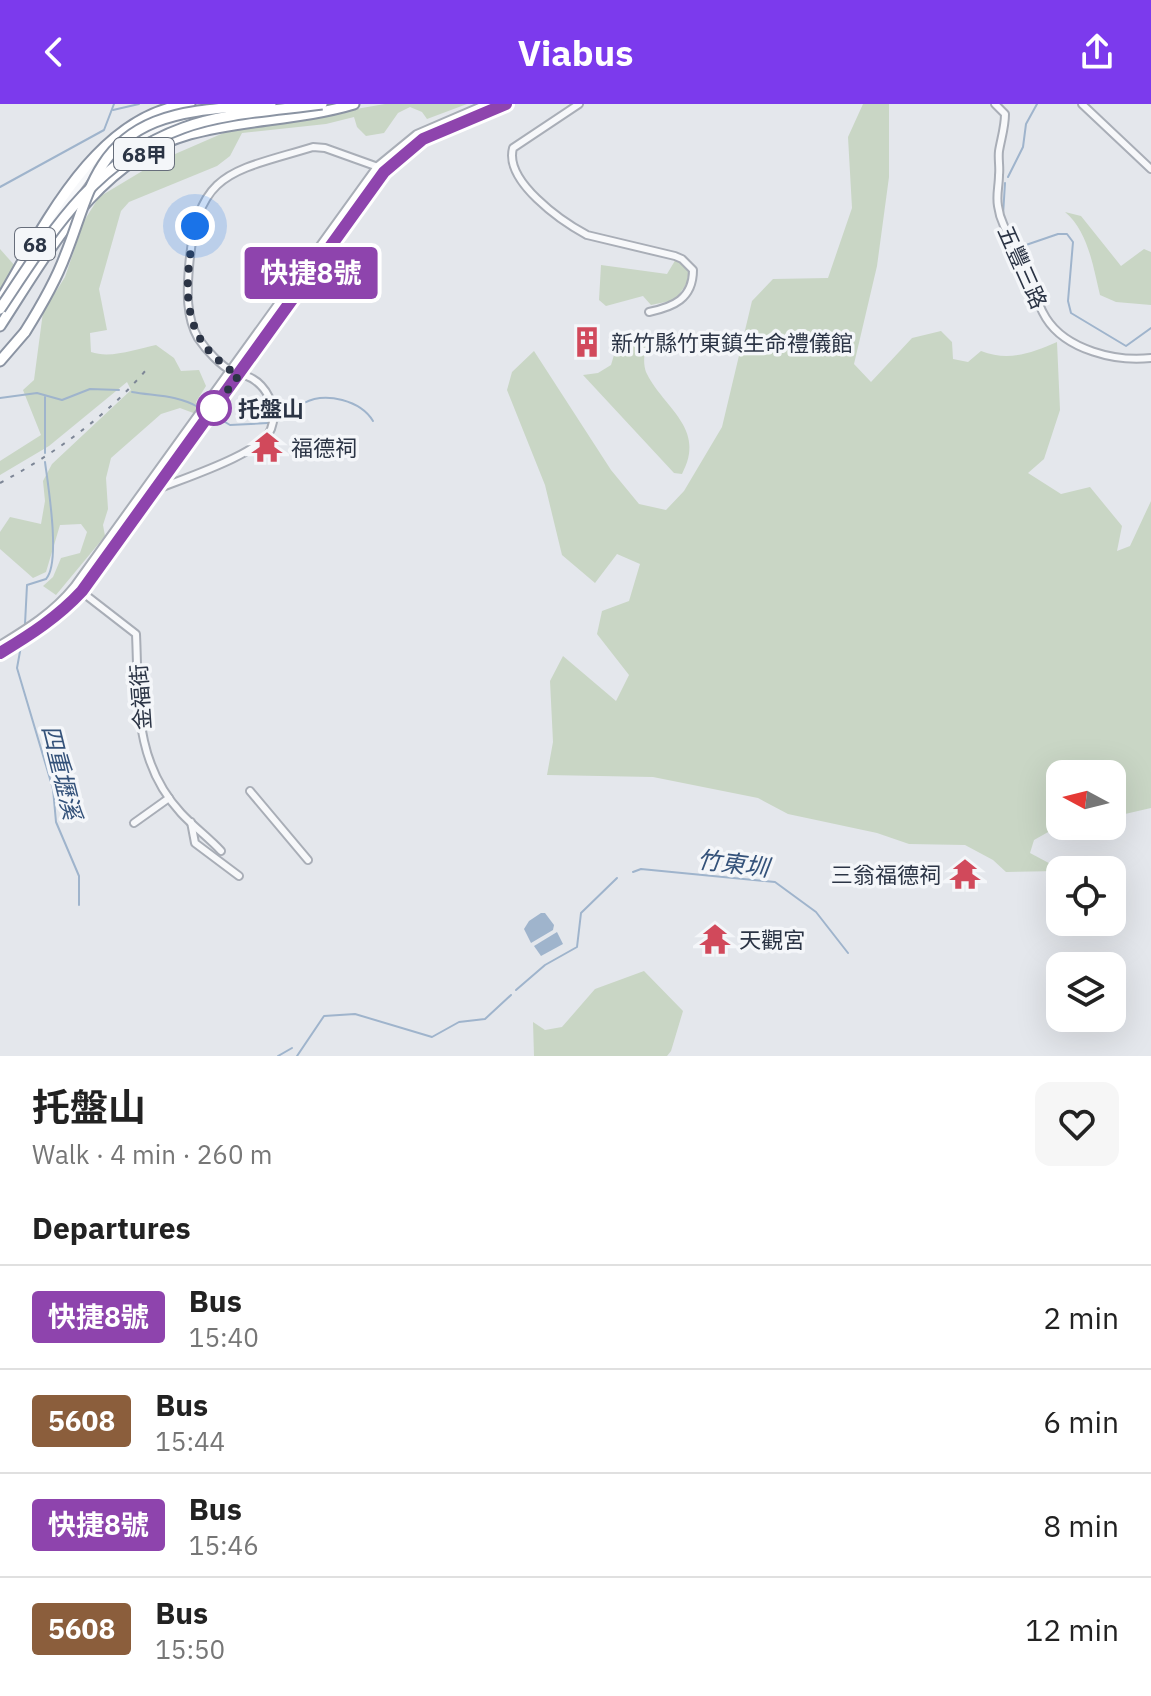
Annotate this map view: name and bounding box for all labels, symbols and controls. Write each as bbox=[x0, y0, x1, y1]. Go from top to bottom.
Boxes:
text: Viabus bbox=[518, 29, 633, 76]
icon: back bbox=[32, 30, 76, 74]
icon: share bbox=[1075, 30, 1119, 74]
road number: 68甲 bbox=[114, 138, 174, 170]
your location bbox=[175, 206, 215, 246]
street label: 五豐三路 bbox=[992, 221, 1054, 313]
road number: 68 bbox=[15, 228, 55, 260]
line badge: 快捷8號 bbox=[255, 247, 367, 299]
text: 快捷8號 bbox=[261, 254, 361, 291]
building icon: 新竹縣竹東鎮生命禮儀館 bbox=[570, 325, 604, 359]
place label: 新竹縣竹東鎮生命禮儀館 bbox=[611, 328, 853, 357]
marker: 托盤山 bbox=[197, 391, 231, 425]
place label: 托盤山 bbox=[238, 394, 304, 423]
temple icon: 福德祠 bbox=[250, 430, 284, 464]
place label: 福德祠 bbox=[291, 433, 357, 462]
street label: 金福街 bbox=[123, 663, 157, 731]
water label: 四重壢溪 bbox=[35, 722, 90, 825]
north arrow bbox=[1046, 760, 1126, 840]
map controls bbox=[1046, 760, 1126, 1032]
water label: 竹東圳 bbox=[695, 843, 774, 884]
button: locate bbox=[1046, 856, 1126, 936]
temple icon: 三翁福德祠 bbox=[948, 857, 982, 891]
place label: 三翁福德祠 bbox=[831, 860, 941, 889]
temple icon: 天觀宮 bbox=[698, 922, 732, 956]
place label: 天觀宮 bbox=[739, 925, 805, 954]
button: layers bbox=[1046, 952, 1126, 1032]
text: 托盤山 bbox=[32, 1082, 146, 1131]
button: heart bbox=[1035, 1082, 1119, 1166]
text: Walk · 4 min · 260 m bbox=[32, 1137, 272, 1171]
text: Departures bbox=[32, 1208, 191, 1247]
text: Bus bbox=[189, 1281, 242, 1320]
text: 快捷8號 bbox=[48, 1298, 149, 1335]
text: 2 min bbox=[1043, 1298, 1119, 1337]
text: 15:40 bbox=[189, 1320, 259, 1354]
text: Bus bbox=[155, 1385, 208, 1424]
text: 5608 bbox=[48, 1402, 115, 1439]
text: 6 min bbox=[1043, 1402, 1119, 1441]
text: 15:44 bbox=[155, 1424, 225, 1458]
text: Bus bbox=[189, 1489, 242, 1528]
text: 快捷8號 bbox=[48, 1506, 149, 1543]
text: 8 min bbox=[1043, 1506, 1119, 1545]
text: 15:46 bbox=[189, 1528, 259, 1562]
text: Bus bbox=[155, 1593, 208, 1632]
text: 5608 bbox=[48, 1610, 115, 1647]
text: 12 min bbox=[1025, 1610, 1119, 1649]
text: 15:50 bbox=[155, 1632, 225, 1666]

